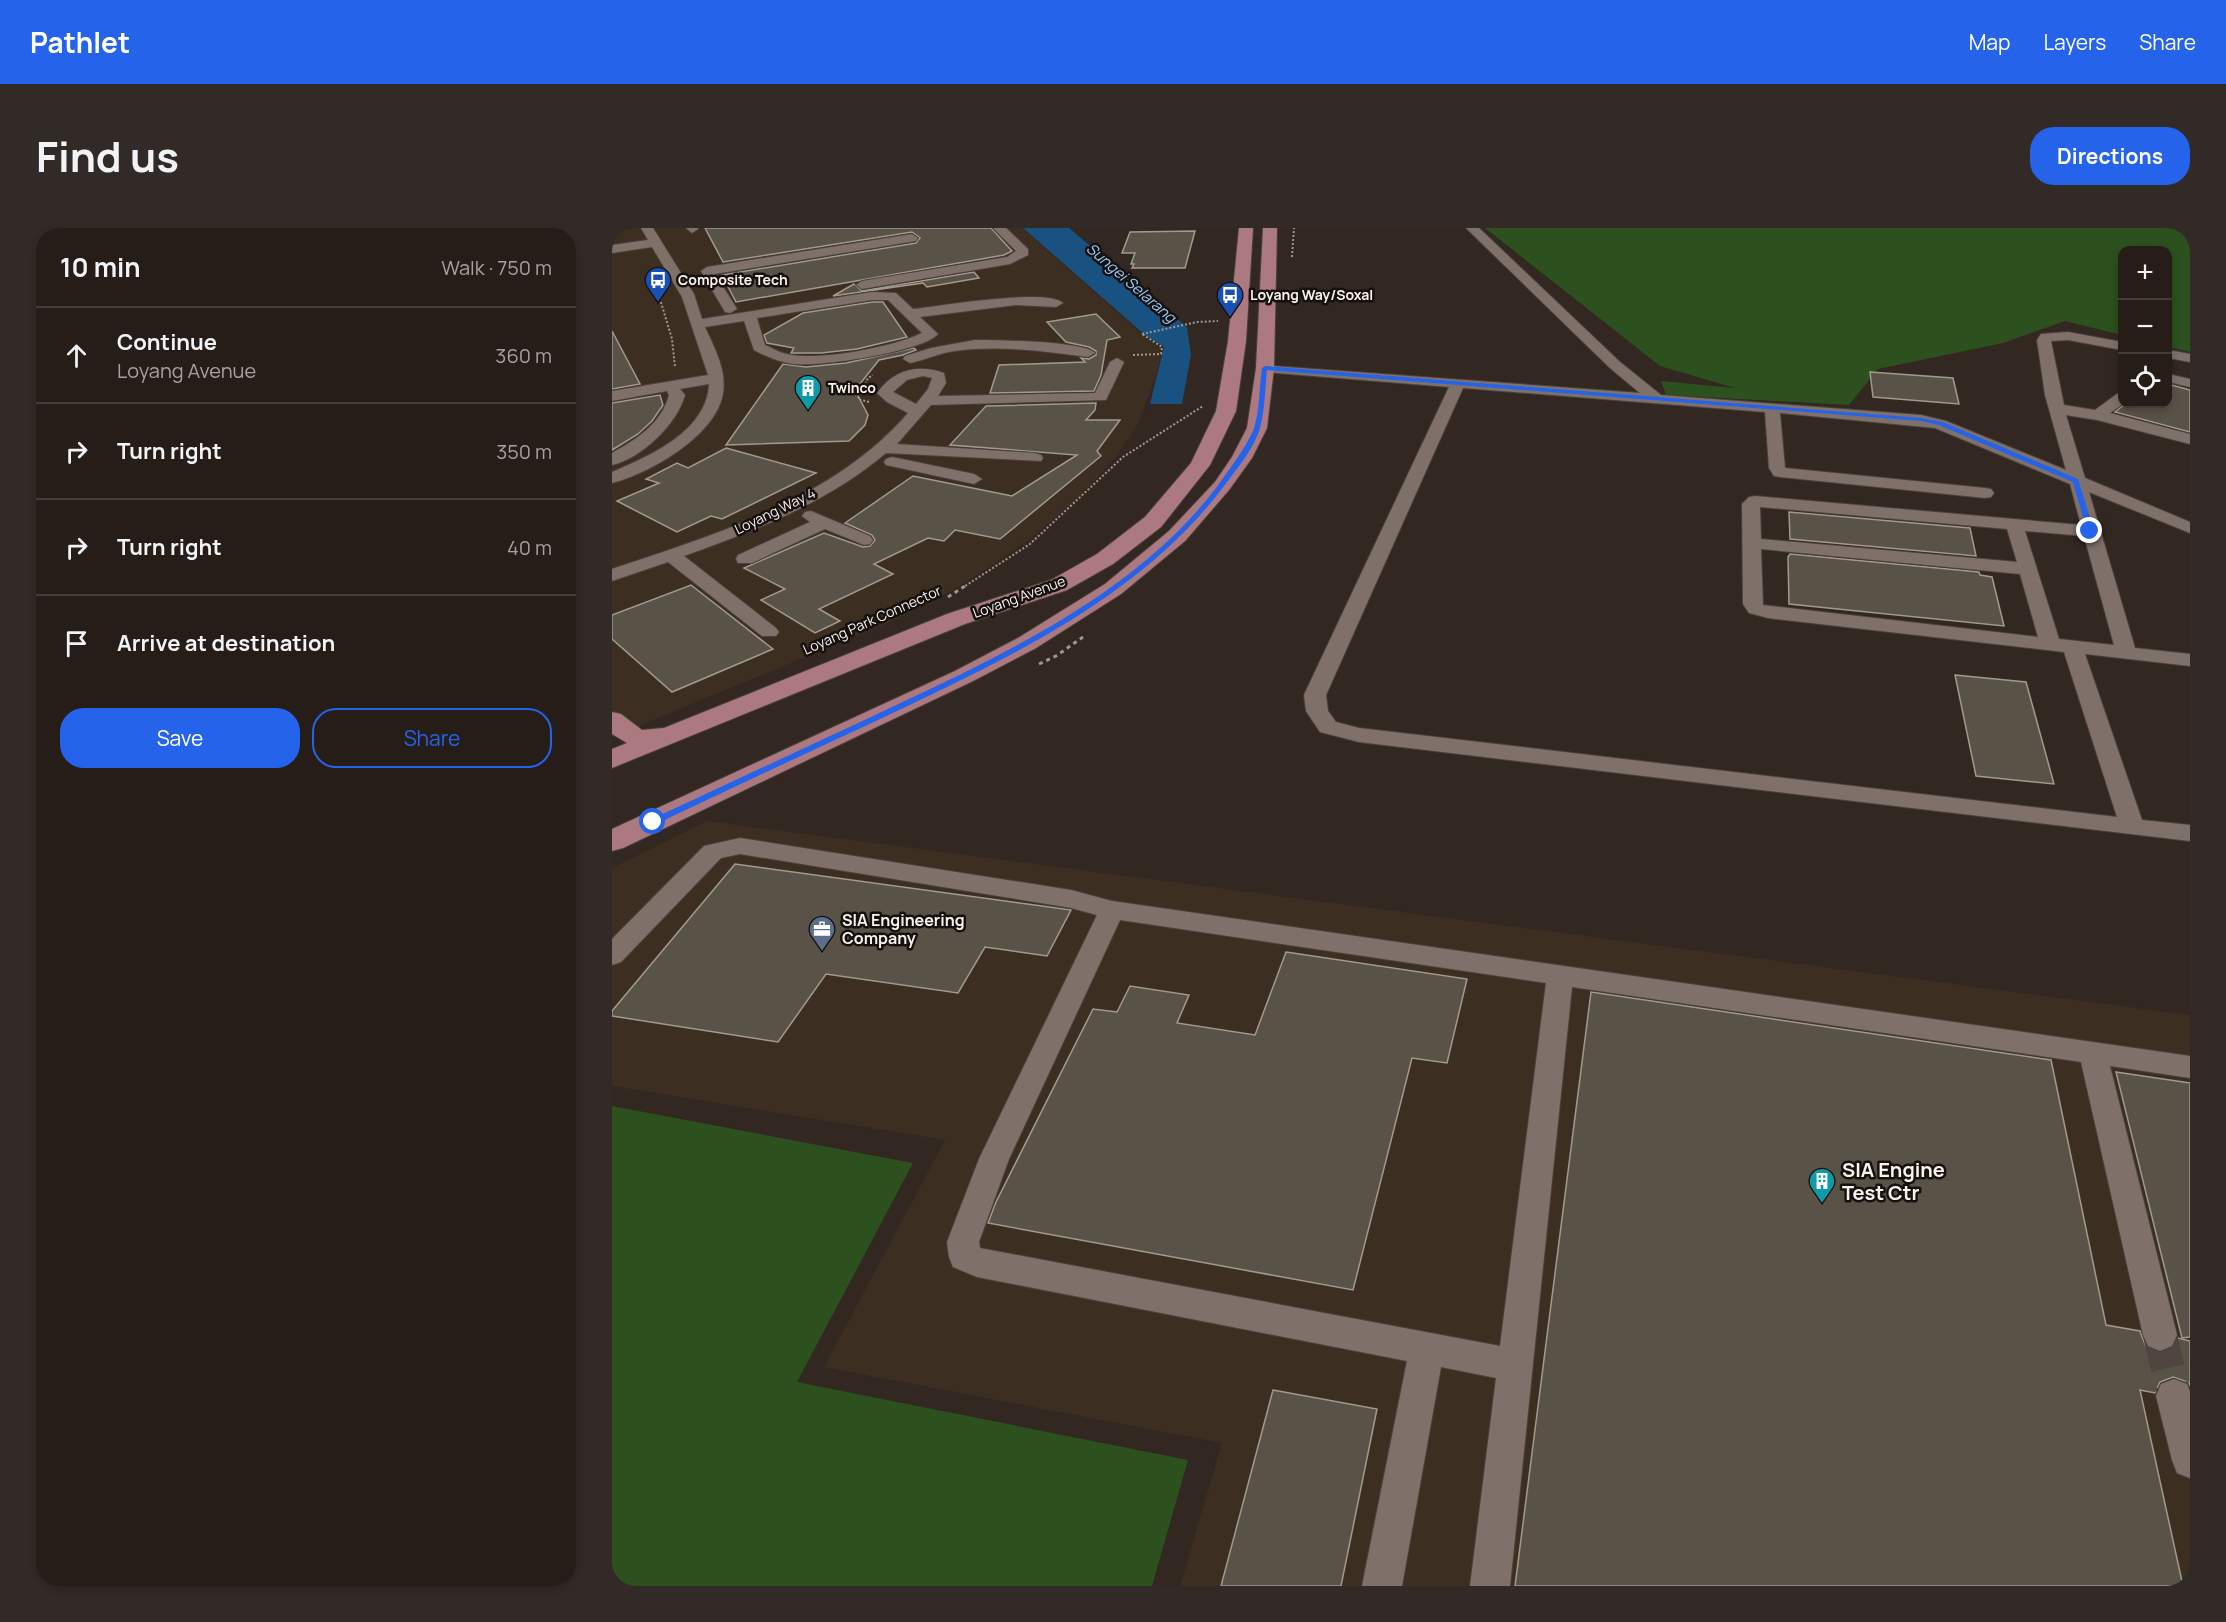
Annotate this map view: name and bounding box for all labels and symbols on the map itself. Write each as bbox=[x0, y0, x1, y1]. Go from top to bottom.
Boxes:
water label: Sungei Selarang bbox=[1082, 238, 1181, 328]
bus stop icon: Composite Tech bbox=[643, 265, 673, 303]
place label: Composite Tech bbox=[678, 270, 788, 289]
bus stop icon: Loyang Way/Soxal bbox=[1215, 280, 1245, 318]
place label: Loyang Way/Soxal bbox=[1250, 285, 1373, 304]
building icon: Twinco bbox=[793, 373, 823, 411]
place label: Twinco bbox=[828, 378, 876, 397]
street label: Loyang Way 4 bbox=[731, 483, 818, 538]
route end bbox=[2076, 517, 2102, 543]
street label: Loyang Avenue bbox=[970, 571, 1068, 622]
street label: Loyang Park Connector bbox=[800, 580, 944, 659]
route start bbox=[639, 808, 665, 834]
place label: SIA Engineering Company bbox=[842, 909, 965, 949]
office icon: SIA Engineering Company bbox=[807, 914, 837, 952]
place label: SIA Engine Test Ctr bbox=[1842, 1156, 1945, 1206]
building icon: SIA Engine Test Ctr bbox=[1807, 1166, 1837, 1204]

